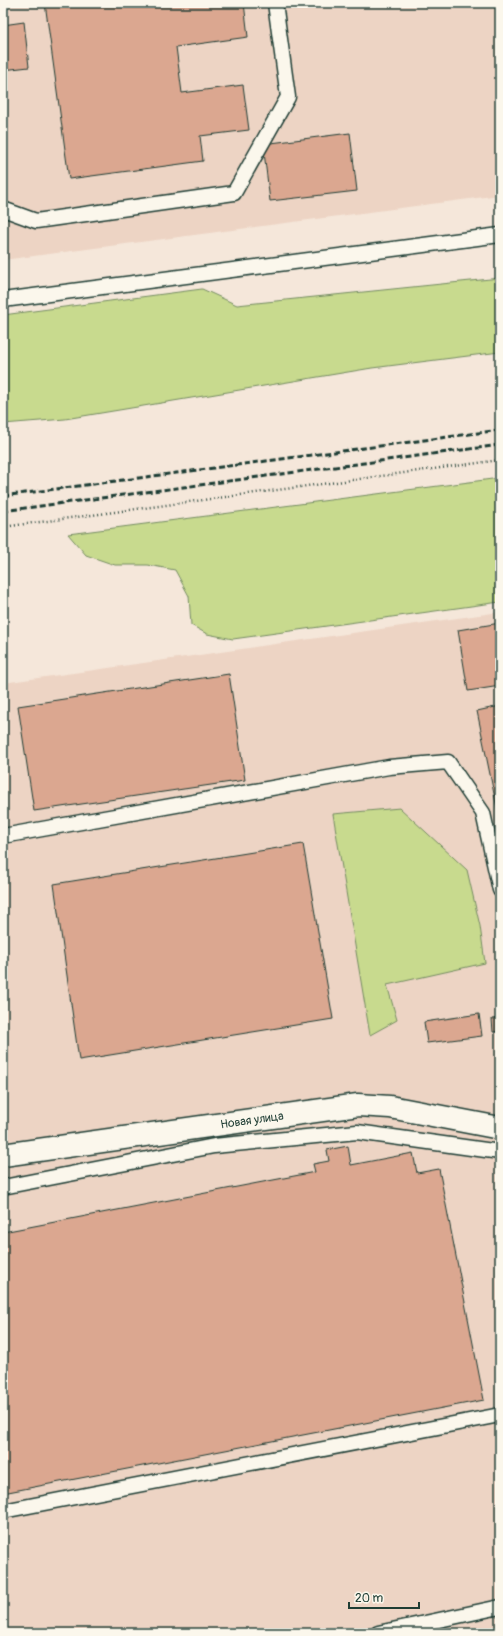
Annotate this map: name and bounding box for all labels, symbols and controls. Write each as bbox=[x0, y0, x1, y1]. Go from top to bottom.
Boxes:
street label: Новая улица bbox=[220, 1109, 285, 1132]
scale bar bbox=[349, 1584, 419, 1610]
text: 20 m bbox=[355, 1591, 384, 1606]

